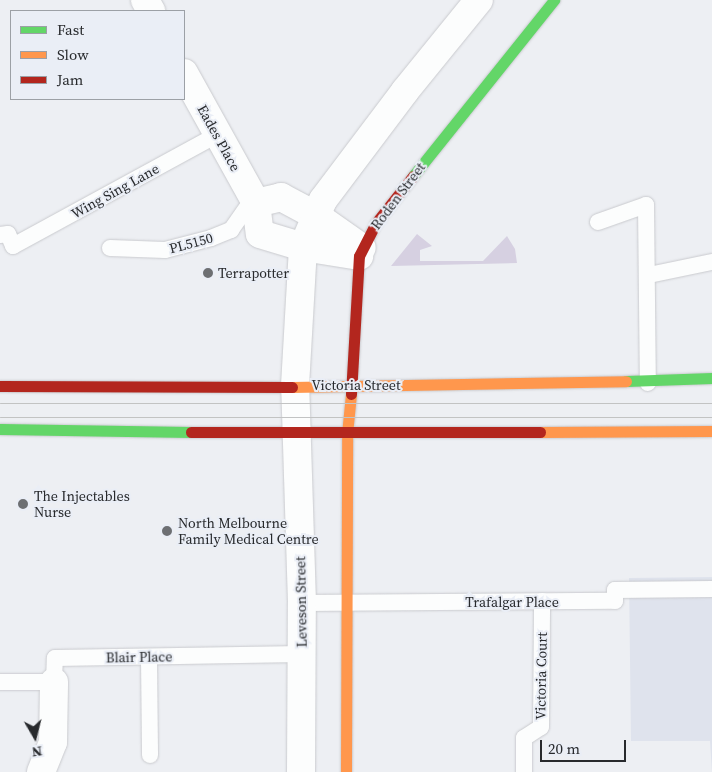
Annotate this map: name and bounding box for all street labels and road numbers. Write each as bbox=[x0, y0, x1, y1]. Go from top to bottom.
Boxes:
street label: Eades Place bbox=[194, 102, 244, 174]
street label: Roden Street bbox=[367, 159, 429, 233]
street label: Wing Sing Lane bbox=[68, 160, 162, 222]
street label: PL5150 bbox=[167, 229, 215, 257]
street label: Victoria Street bbox=[312, 377, 400, 393]
street label: Leveson Street bbox=[292, 556, 310, 648]
street label: Trafalgar Place bbox=[465, 594, 559, 610]
street label: Victoria Court bbox=[532, 632, 550, 720]
street label: Blair Place bbox=[106, 648, 172, 666]

